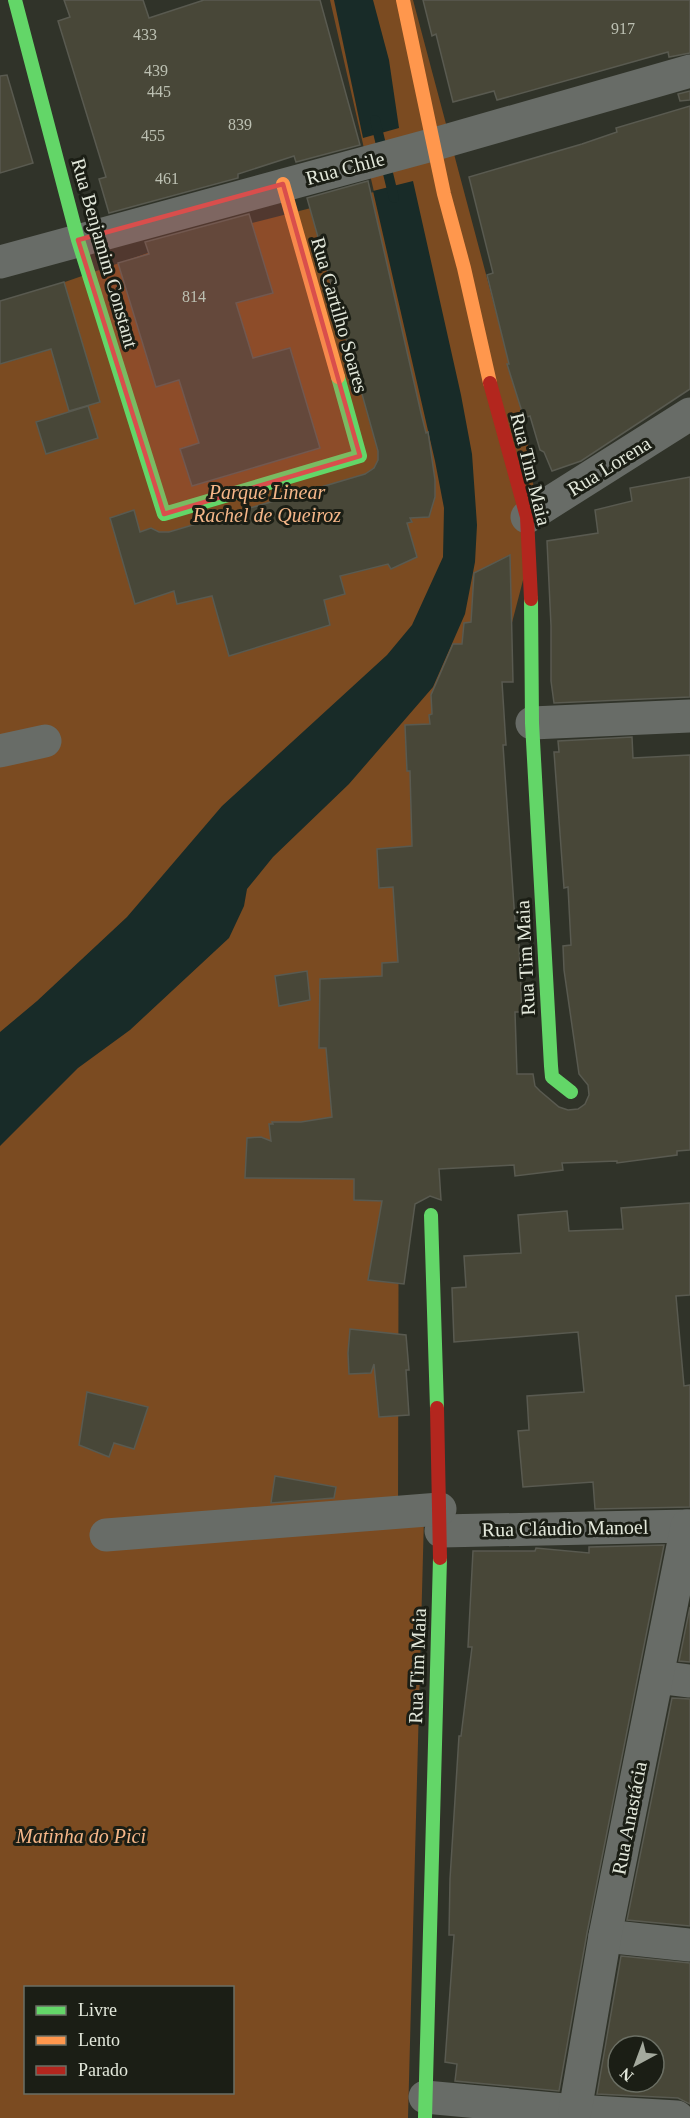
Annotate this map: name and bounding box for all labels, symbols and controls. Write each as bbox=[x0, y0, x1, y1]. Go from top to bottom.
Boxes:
house number: 917 bbox=[611, 20, 635, 37]
house number: 433 bbox=[133, 26, 157, 43]
house number: 439 bbox=[144, 62, 168, 79]
house number: 445 bbox=[147, 83, 171, 100]
house number: 839 bbox=[228, 116, 252, 133]
house number: 455 bbox=[141, 127, 165, 144]
street label: Rua Chile bbox=[303, 147, 387, 189]
street label: Rua Benjamim Constant bbox=[66, 155, 143, 351]
house number: 461 bbox=[155, 170, 179, 187]
street label: Rua Cartilho Soares bbox=[307, 235, 373, 396]
house number: 814 bbox=[182, 288, 206, 305]
street label: Rua Tim Maia bbox=[506, 410, 556, 528]
street label: Rua Lorena bbox=[563, 432, 655, 500]
park label: Parque Linear Rachel de Queiroz bbox=[192, 481, 341, 526]
street label: Rua Tim Maia bbox=[511, 900, 539, 1016]
street label: Rua Cláudio Manoel bbox=[482, 1516, 649, 1540]
street label: Rua Tim Maia bbox=[404, 1608, 430, 1724]
street label: Rua Anastácia bbox=[607, 1759, 651, 1877]
park label: Matinha do Pici bbox=[15, 1825, 146, 1847]
legend bbox=[24, 1986, 234, 2094]
text: Livre bbox=[78, 2000, 117, 2020]
text: Lento bbox=[78, 2030, 120, 2050]
north arrow bbox=[606, 2034, 666, 2094]
text: Parado bbox=[78, 2060, 128, 2080]
text: N bbox=[616, 2064, 636, 2085]

